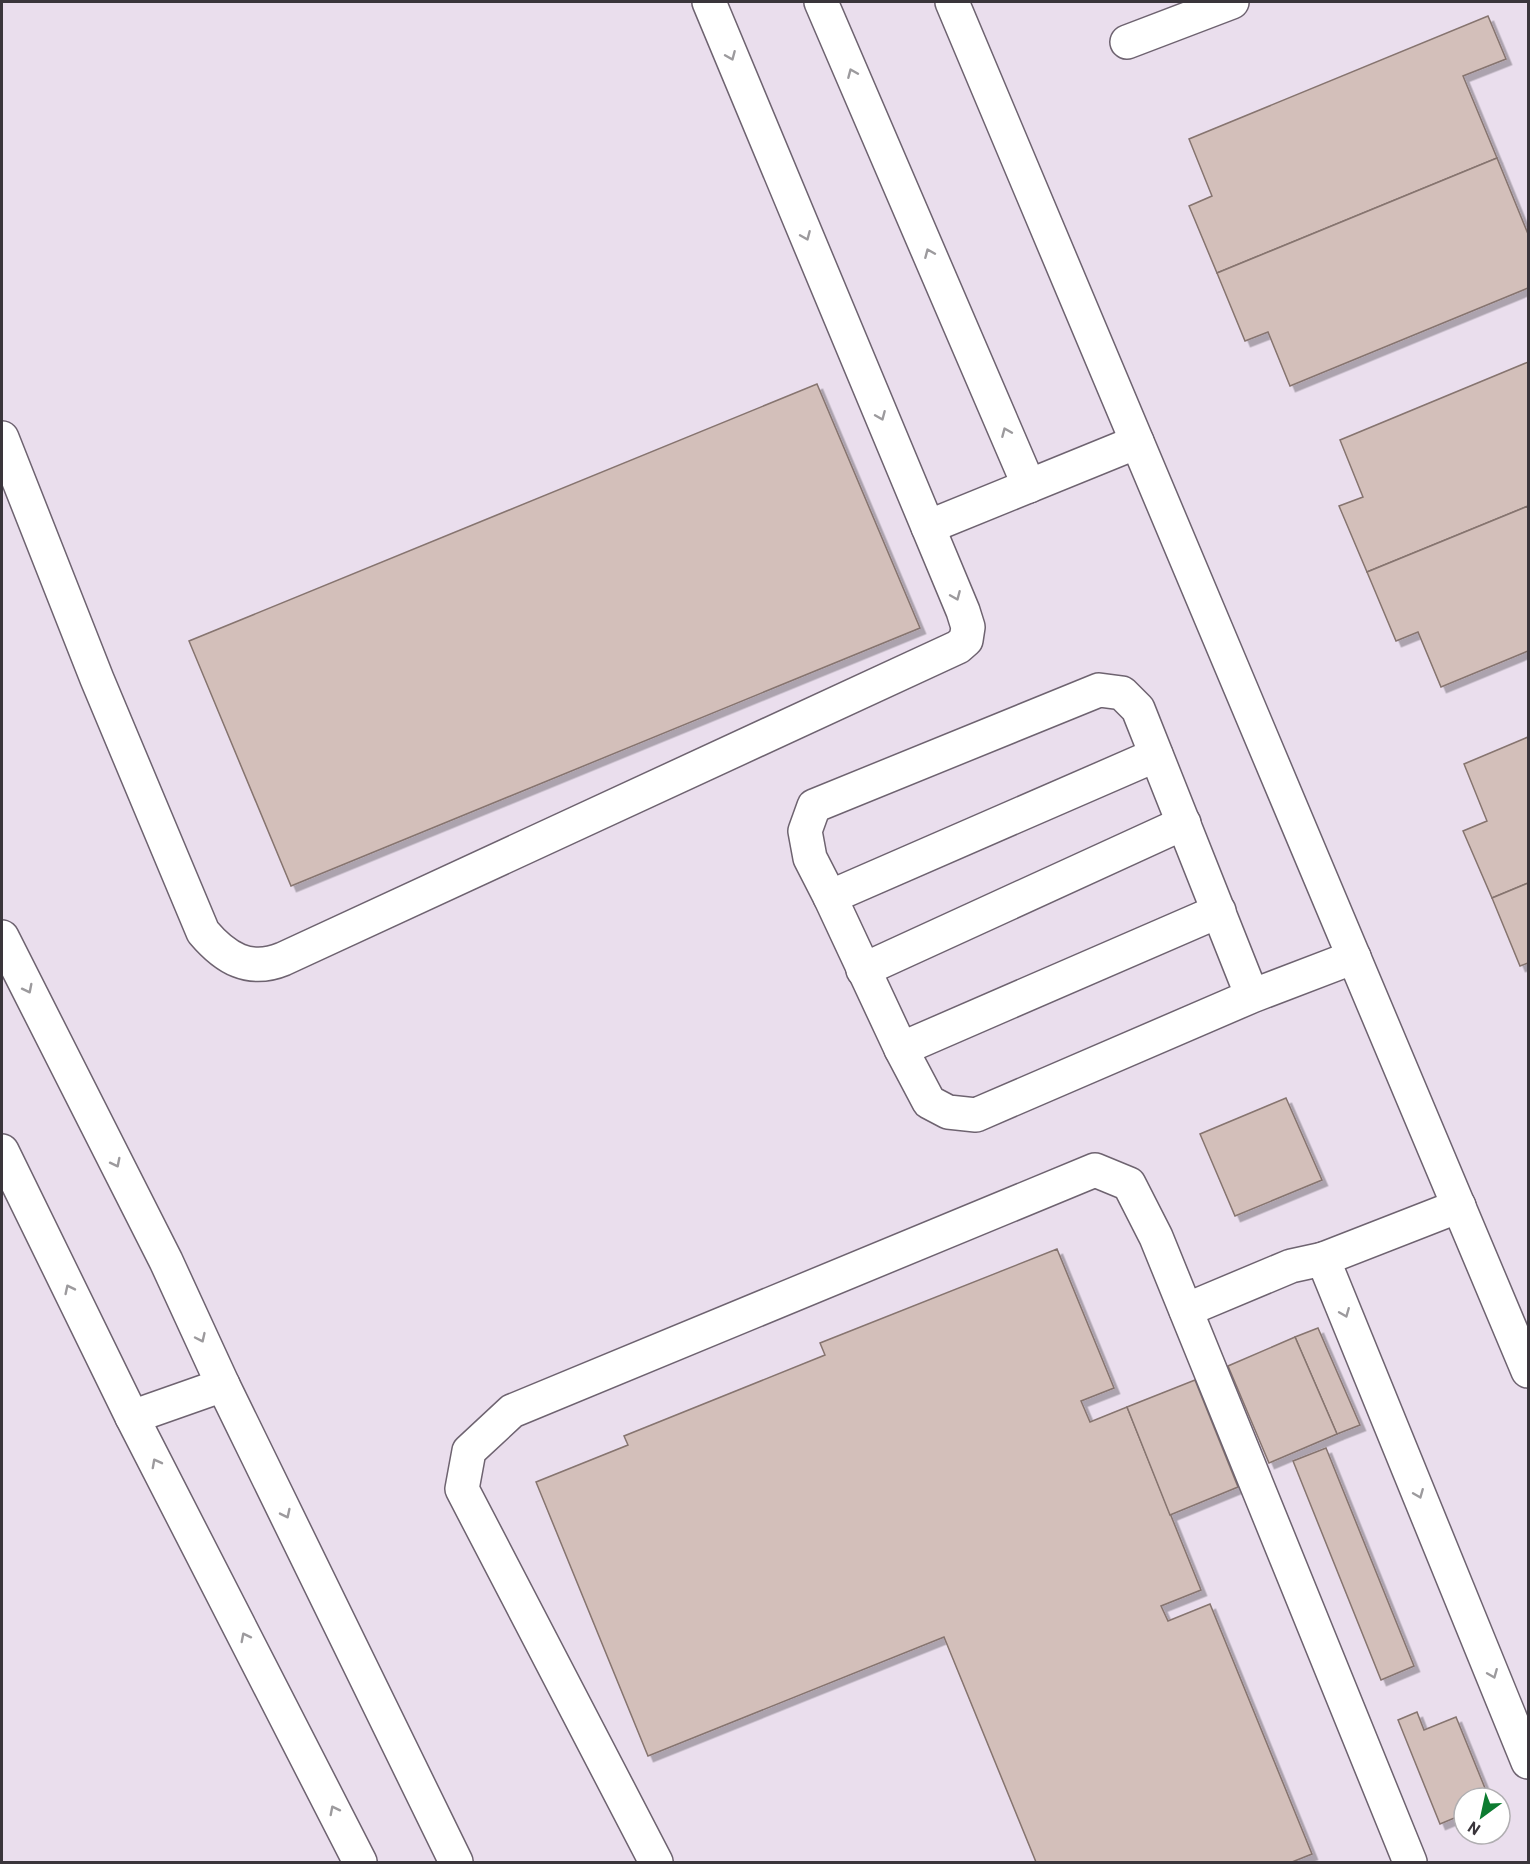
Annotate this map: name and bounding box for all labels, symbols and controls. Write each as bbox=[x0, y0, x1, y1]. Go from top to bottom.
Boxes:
one-way arrow bbox=[724, 49, 736, 60]
one-way arrow bbox=[847, 69, 859, 80]
one-way arrow bbox=[799, 229, 811, 240]
one-way arrow bbox=[924, 248, 936, 259]
one-way arrow bbox=[874, 409, 886, 420]
one-way arrow bbox=[1001, 427, 1013, 438]
one-way arrow bbox=[949, 589, 961, 600]
one-way arrow bbox=[21, 983, 32, 993]
one-way arrow bbox=[109, 1157, 120, 1167]
one-way arrow bbox=[65, 1284, 76, 1295]
one-way arrow bbox=[1338, 1307, 1350, 1318]
one-way arrow bbox=[194, 1332, 206, 1343]
one-way arrow bbox=[152, 1459, 163, 1469]
one-way arrow bbox=[1412, 1487, 1424, 1498]
one-way arrow bbox=[279, 1508, 290, 1518]
one-way arrow bbox=[241, 1632, 252, 1643]
one-way arrow bbox=[1486, 1668, 1498, 1679]
north arrow bbox=[1452, 1786, 1512, 1846]
one-way arrow bbox=[330, 1806, 341, 1817]
text: N bbox=[1464, 1818, 1483, 1840]

